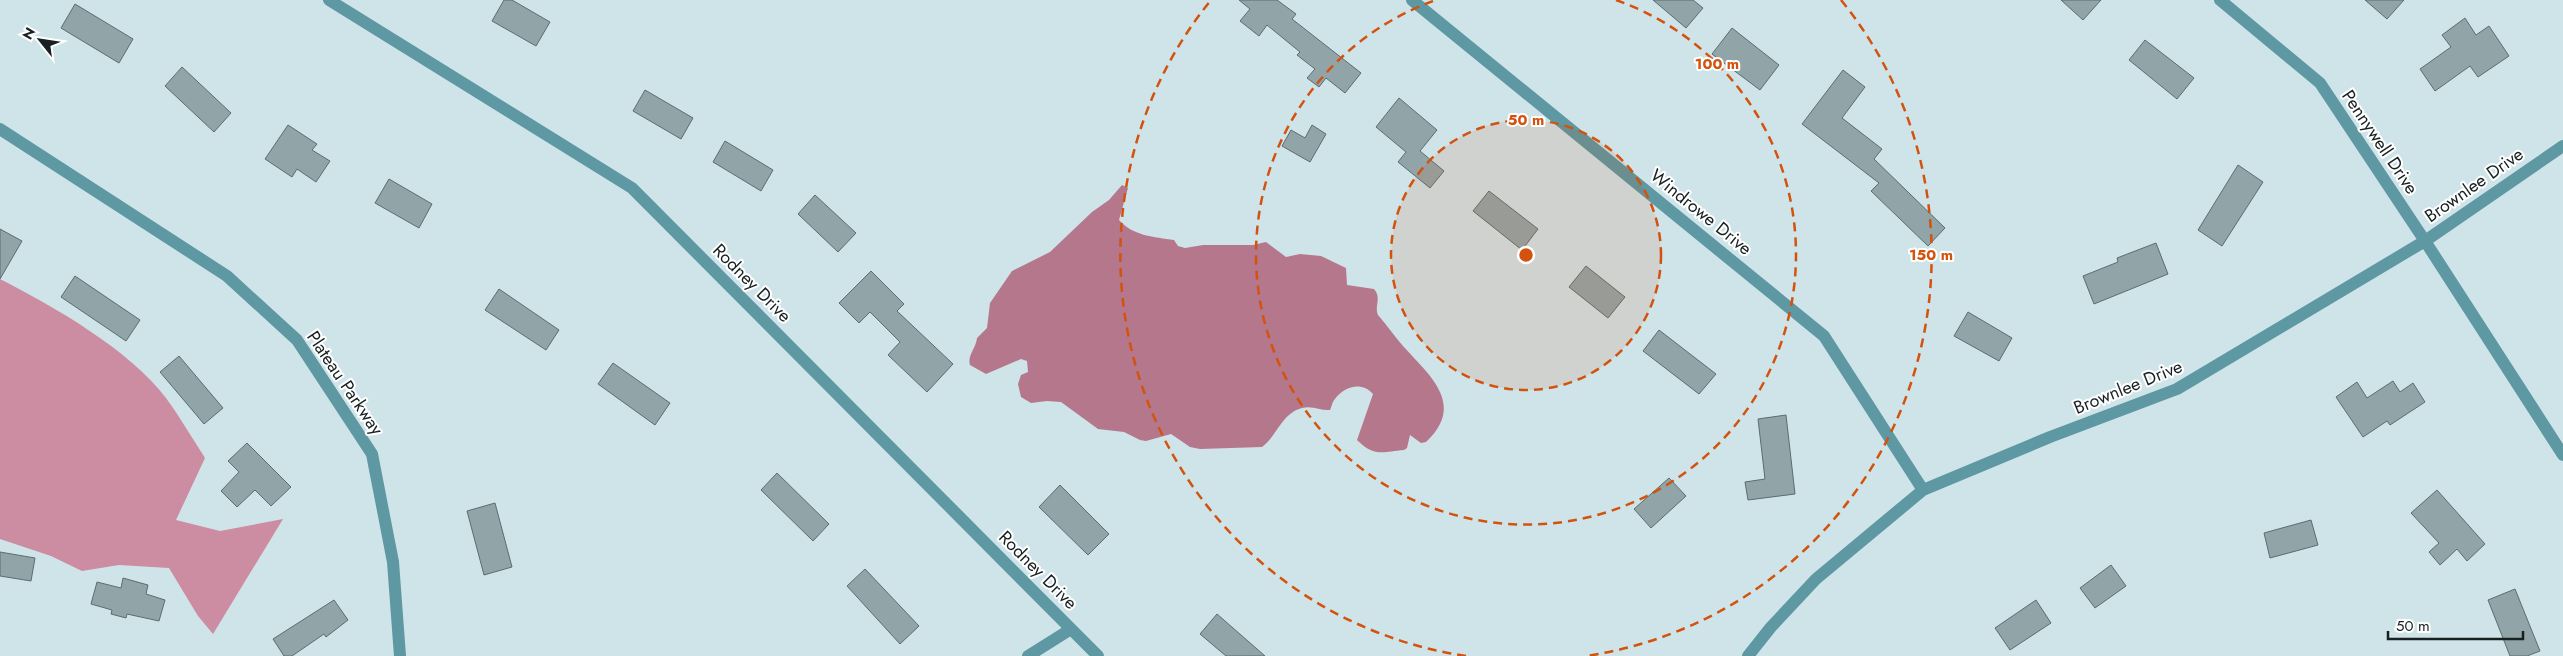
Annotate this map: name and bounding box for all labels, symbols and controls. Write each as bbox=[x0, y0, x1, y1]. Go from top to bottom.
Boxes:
north arrow bbox=[15, 15, 65, 65]
text: N bbox=[17, 24, 40, 43]
text: 100 m bbox=[1695, 53, 1739, 75]
street label: Pennywell Drive bbox=[2335, 85, 2425, 199]
text: 50 m bbox=[1508, 109, 1544, 131]
street label: Brownlee Drive bbox=[2419, 141, 2529, 229]
street label: Windrowe Drive bbox=[1645, 163, 1757, 261]
street label: Rodney Drive bbox=[707, 238, 797, 328]
text: 150 m bbox=[1909, 244, 1953, 266]
centre of rings bbox=[1517, 246, 1535, 264]
street label: Plateau Parkway bbox=[300, 326, 390, 440]
street label: Brownlee Drive bbox=[2070, 353, 2186, 421]
street label: Rodney Drive bbox=[993, 525, 1083, 615]
scale bar bbox=[2388, 608, 2523, 640]
text: 50 m bbox=[2396, 615, 2430, 637]

